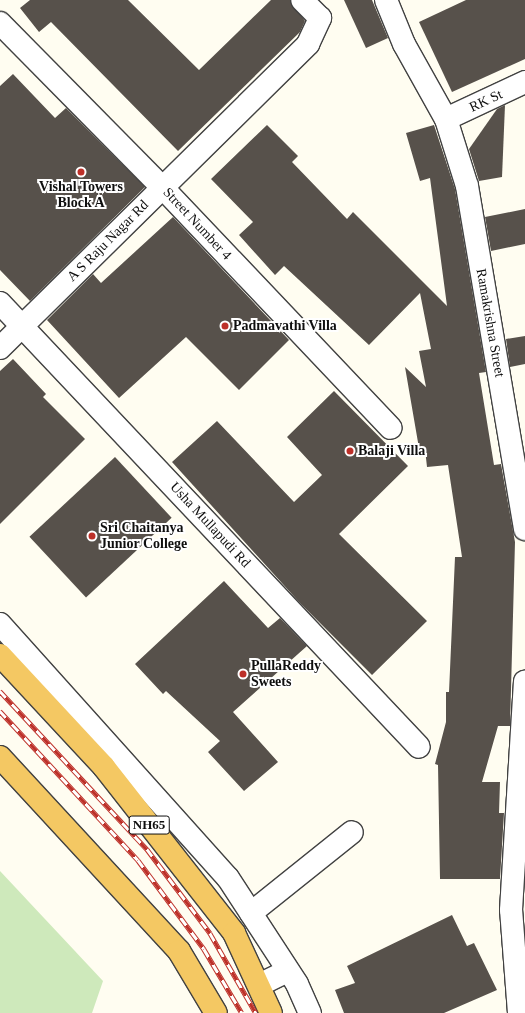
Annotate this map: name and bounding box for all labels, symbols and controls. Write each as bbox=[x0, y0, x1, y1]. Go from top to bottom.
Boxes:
street label: RK St bbox=[467, 86, 505, 116]
marker: Vishal Towers Block A bbox=[76, 167, 86, 177]
place label: Vishal Towers Block A bbox=[39, 179, 123, 212]
street label: Street Number 4 bbox=[159, 184, 235, 264]
street label: A S Raju Nagar Rd bbox=[64, 197, 152, 285]
street label: Ramakrishna Street bbox=[472, 267, 508, 379]
place label: Padmavathi Villa bbox=[233, 318, 337, 334]
marker: Padmavathi Villa bbox=[220, 321, 230, 331]
place label: Balaji Villa bbox=[358, 443, 426, 459]
marker: Balaji Villa bbox=[345, 446, 355, 456]
street label: Usha Mullapudi Rd bbox=[166, 479, 254, 571]
place label: Sri Chaitanya Junior College bbox=[100, 520, 187, 552]
marker: Sri Chaitanya Junior College bbox=[87, 531, 97, 541]
place label: PullaReddy Sweets bbox=[251, 658, 321, 690]
marker: PullaReddy Sweets bbox=[238, 669, 248, 679]
road number: NH65 bbox=[128, 814, 170, 836]

